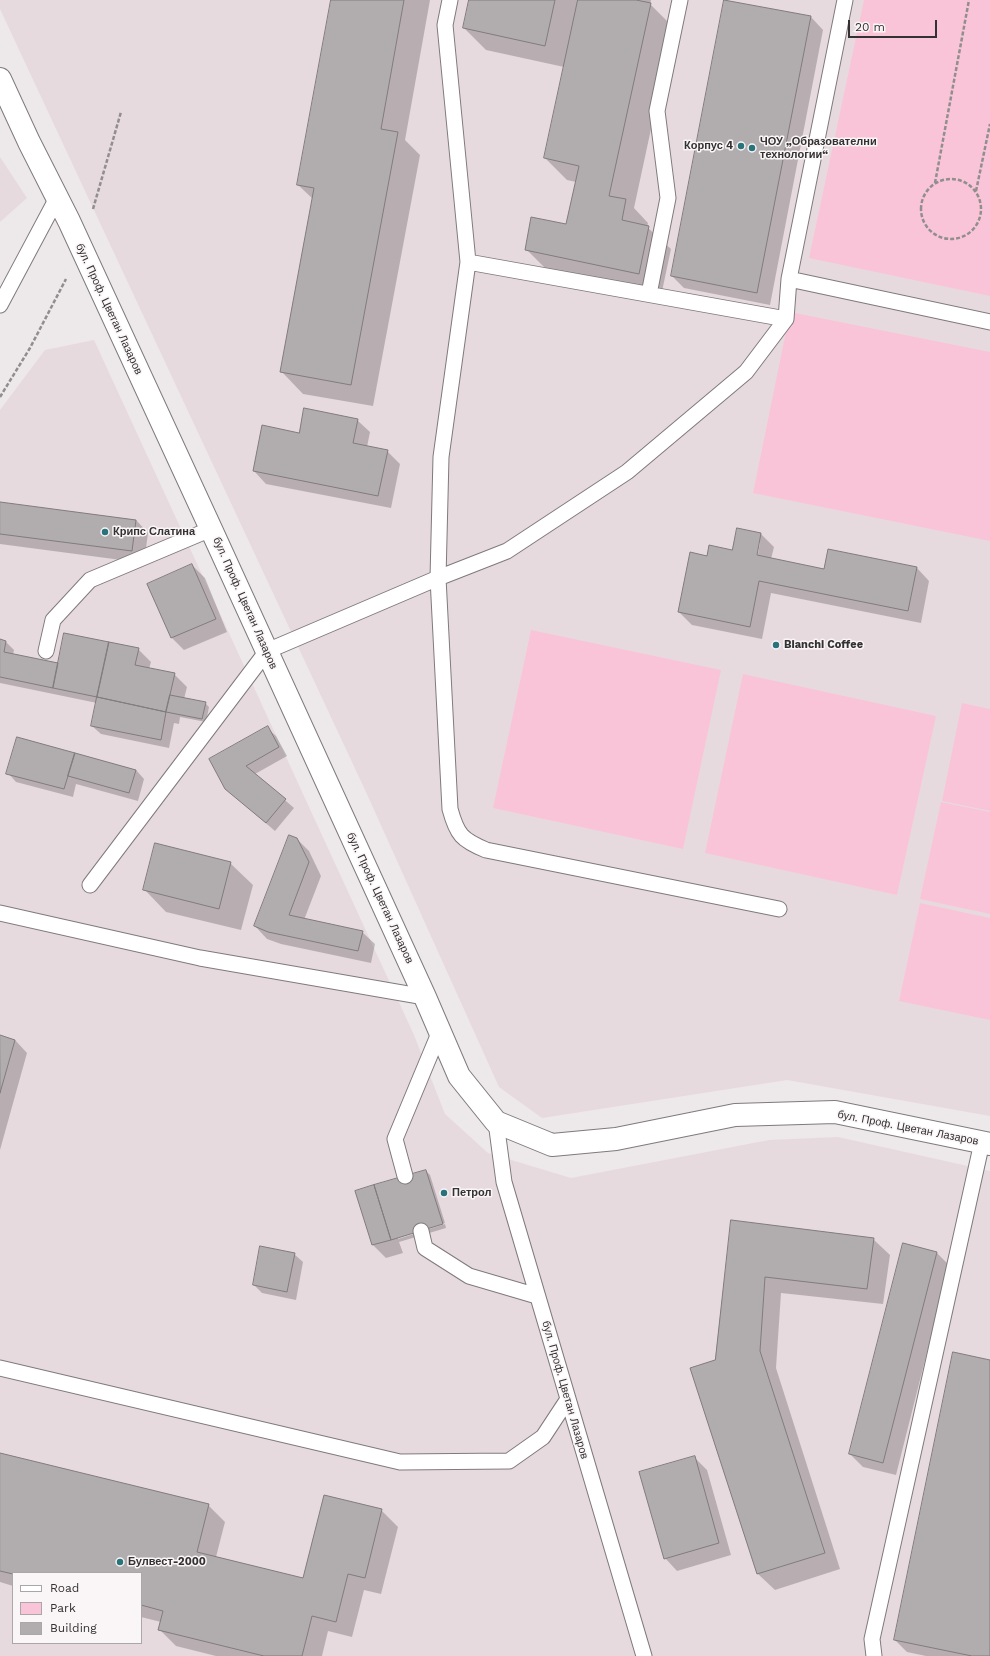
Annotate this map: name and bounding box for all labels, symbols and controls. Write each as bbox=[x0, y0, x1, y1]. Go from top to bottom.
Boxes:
scale bar bbox=[850, 12, 939, 38]
text: 20 m bbox=[855, 20, 885, 34]
place label: ЧОУ „Образователни технологии“ bbox=[760, 135, 877, 161]
place label: Корпус 4 bbox=[684, 139, 733, 153]
marker: Корпус 4 bbox=[736, 141, 746, 151]
marker: ЧОУ „Образователни технологии“ bbox=[747, 143, 757, 153]
street label: бул. Проф. Цветан Лазаров bbox=[73, 241, 145, 377]
place label: Крипс Слатина bbox=[113, 525, 195, 539]
marker: Крипс Слатина bbox=[100, 527, 110, 537]
street label: бул. Проф. Цветан Лазаров bbox=[210, 535, 280, 671]
place label: Bianchi Coffee bbox=[784, 638, 863, 652]
marker: Bianchi Coffee bbox=[771, 640, 781, 650]
street label: бул. Проф. Цветан Лазаров bbox=[344, 830, 416, 966]
street label: бул. Проф. Цветан Лазаров bbox=[836, 1108, 980, 1148]
place label: Петрол bbox=[452, 1186, 491, 1200]
marker: Петрол bbox=[439, 1188, 449, 1198]
street label: бул. Проф. Цветан Лазаров bbox=[539, 1319, 591, 1461]
place label: Булвест-2000 bbox=[128, 1555, 206, 1569]
marker: Булвест-2000 bbox=[115, 1557, 125, 1567]
legend bbox=[12, 1572, 142, 1644]
text: Road bbox=[50, 1581, 79, 1595]
text: Park bbox=[50, 1601, 76, 1615]
text: Building bbox=[50, 1621, 97, 1635]

